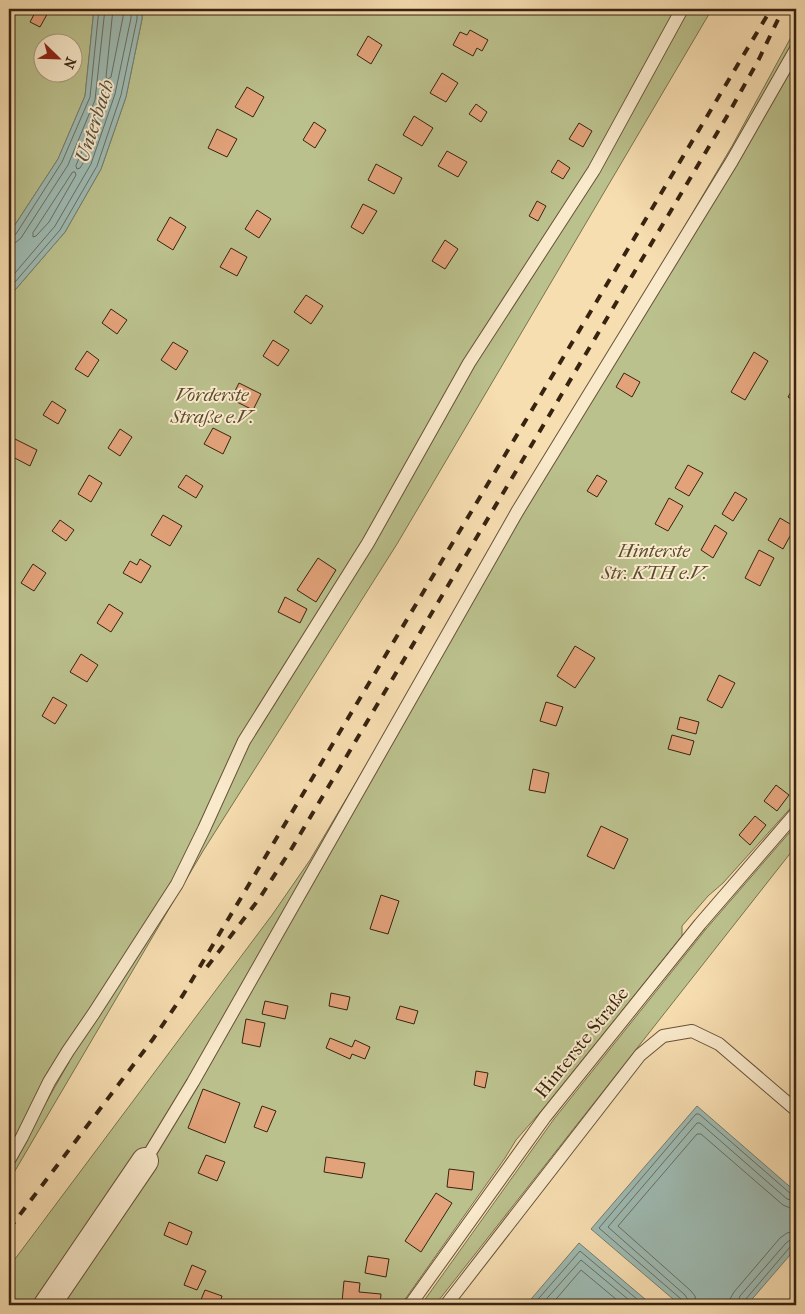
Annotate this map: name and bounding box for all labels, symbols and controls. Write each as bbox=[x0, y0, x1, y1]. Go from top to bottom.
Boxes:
north arrow bbox=[32, 32, 82, 82]
text: N bbox=[59, 55, 79, 71]
water label: Unterbach bbox=[70, 77, 119, 166]
park label: Vorderste Straße e.V. bbox=[170, 384, 256, 428]
park label: Hinterste Str. KTH e.V. bbox=[600, 540, 709, 584]
street label: Hinterste Straße bbox=[530, 983, 633, 1103]

